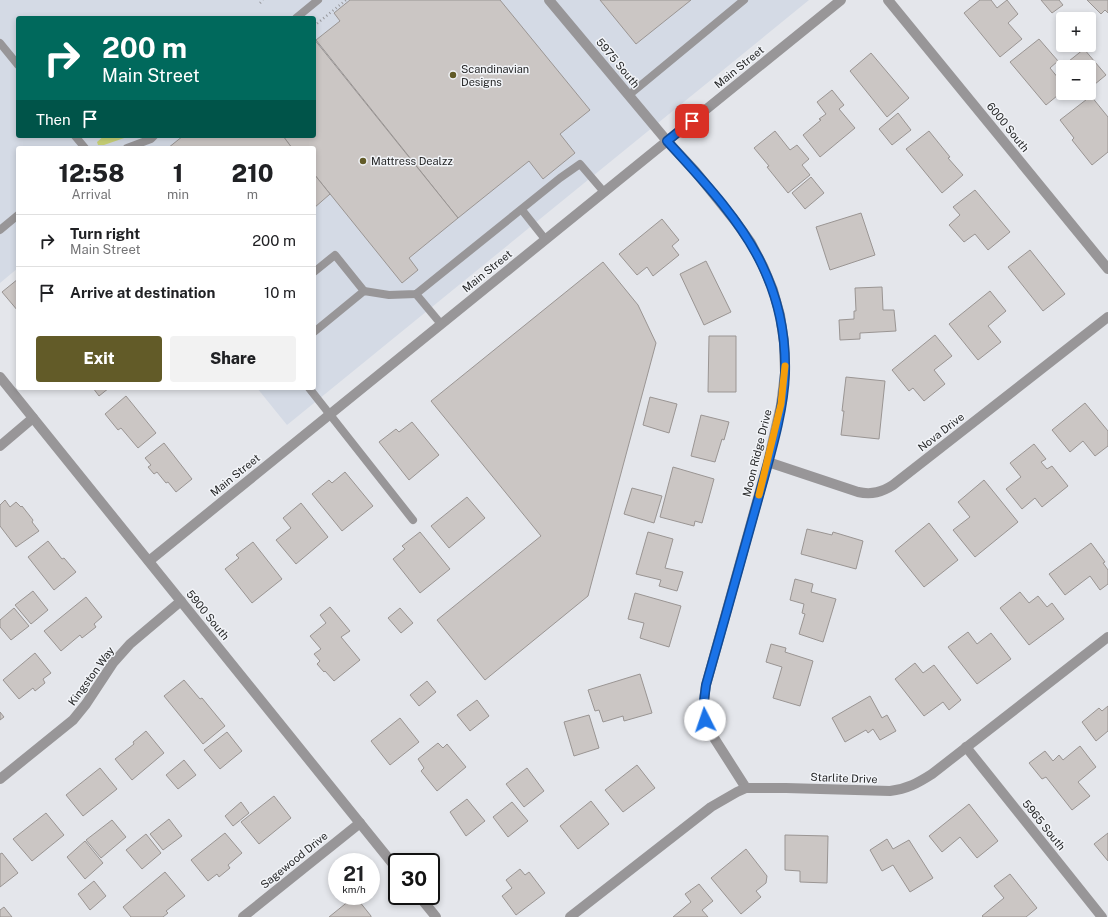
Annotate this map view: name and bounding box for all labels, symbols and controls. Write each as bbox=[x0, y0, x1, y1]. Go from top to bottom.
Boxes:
map controls bbox=[1056, 12, 1096, 100]
button: + bbox=[1056, 12, 1096, 52]
text: 200 m bbox=[102, 31, 187, 64]
icon: right bbox=[36, 32, 88, 84]
street label: 5975 South bbox=[594, 36, 642, 90]
street label: Main Street bbox=[712, 44, 766, 90]
button: − bbox=[1056, 60, 1096, 100]
place label: Scandinavian Designs bbox=[461, 63, 529, 88]
text: Main Street bbox=[102, 65, 200, 86]
marker: Scandinavian Designs bbox=[448, 70, 458, 80]
street label: 6000 South bbox=[984, 100, 1032, 154]
pin bbox=[675, 104, 709, 138]
icon: arrive bbox=[79, 108, 101, 130]
icon: arrive bbox=[681, 110, 703, 132]
text: Then bbox=[36, 111, 71, 128]
place label: Mattress Dealzz bbox=[371, 155, 453, 167]
marker: Mattress Dealzz bbox=[358, 156, 368, 166]
text: 12:58 bbox=[58, 159, 125, 187]
text: 1 bbox=[173, 159, 183, 187]
text: 210 bbox=[231, 159, 274, 187]
text: Arrival bbox=[71, 187, 112, 202]
text: min bbox=[167, 187, 189, 202]
text: m bbox=[247, 187, 258, 202]
text: Turn right bbox=[70, 225, 140, 242]
icon: right bbox=[36, 230, 58, 252]
text: 200 m bbox=[252, 232, 296, 249]
text: Main Street bbox=[70, 242, 141, 257]
street label: Main Street bbox=[460, 248, 514, 294]
icon: arrive bbox=[36, 282, 58, 304]
text: Arrive at destination bbox=[70, 284, 215, 301]
text: 10 m bbox=[264, 284, 296, 301]
button: Exit bbox=[36, 336, 162, 382]
button: Share bbox=[170, 336, 296, 382]
street label: Moon Ridge Drive bbox=[740, 408, 774, 498]
street label: Nova Drive bbox=[916, 410, 966, 454]
street label: Main Street bbox=[208, 452, 262, 498]
street label: 5900 South bbox=[184, 588, 232, 642]
street label: Kingston Way bbox=[66, 644, 116, 708]
position arrow bbox=[684, 699, 726, 741]
street label: Starlite Drive bbox=[810, 771, 878, 785]
street label: 5965 South bbox=[1020, 798, 1068, 852]
street label: Sagewood Drive bbox=[258, 829, 330, 891]
speed limit sign: 30 bbox=[388, 853, 440, 905]
text: 21 bbox=[343, 862, 365, 886]
text: km/h bbox=[342, 883, 366, 895]

